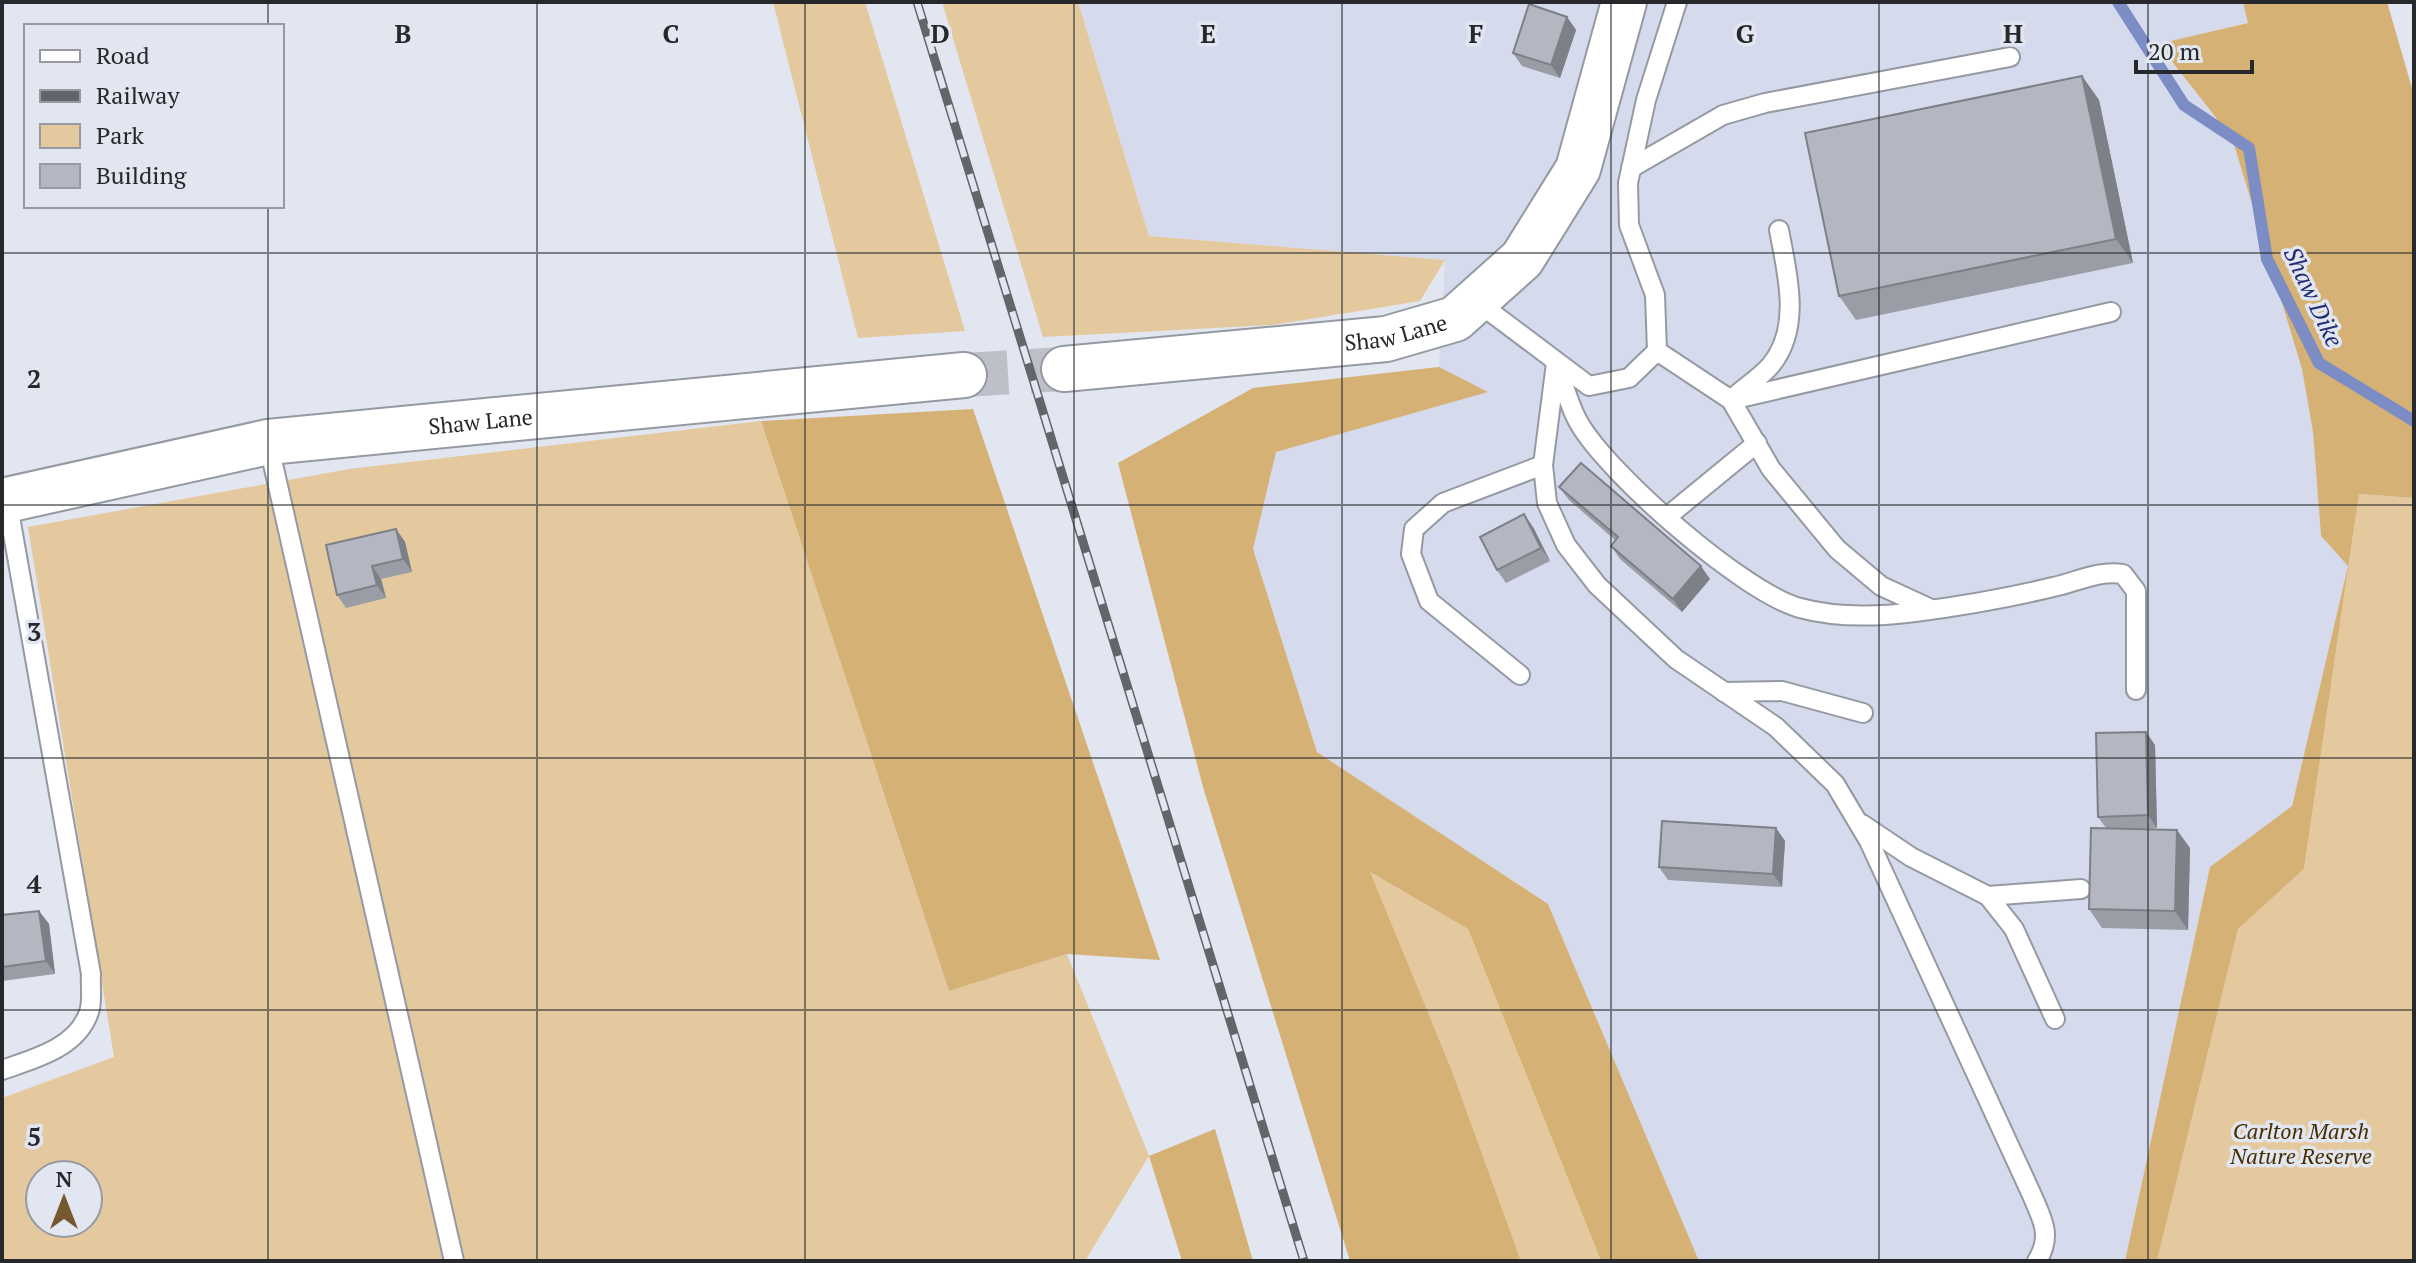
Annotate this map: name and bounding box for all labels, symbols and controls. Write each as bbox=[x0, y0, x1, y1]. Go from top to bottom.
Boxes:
text: B bbox=[395, 16, 411, 50]
text: C bbox=[663, 16, 679, 50]
text: D bbox=[930, 16, 950, 50]
text: E bbox=[1200, 16, 1216, 50]
text: F bbox=[1469, 16, 1484, 50]
text: G bbox=[1736, 16, 1755, 50]
text: H bbox=[2003, 16, 2023, 50]
legend bbox=[24, 24, 284, 208]
scale bar bbox=[2136, 24, 2252, 74]
text: 20 m bbox=[2148, 35, 2200, 67]
text: Road bbox=[96, 39, 150, 71]
text: Railway bbox=[96, 79, 180, 111]
text: Park bbox=[96, 119, 145, 151]
text: Building bbox=[96, 159, 187, 191]
water label: Shaw Dike bbox=[2277, 241, 2351, 352]
street label: Shaw Lane bbox=[1343, 307, 1450, 357]
text: 2 bbox=[27, 361, 41, 395]
street label: Shaw Lane bbox=[427, 402, 534, 440]
text: 3 bbox=[27, 614, 41, 648]
text: 4 bbox=[27, 866, 42, 900]
park label: Carlton Marsh Nature Reserve bbox=[2229, 1116, 2372, 1170]
text: 5 bbox=[27, 1119, 41, 1153]
north arrow bbox=[24, 1159, 104, 1239]
text: N bbox=[56, 1164, 73, 1193]

